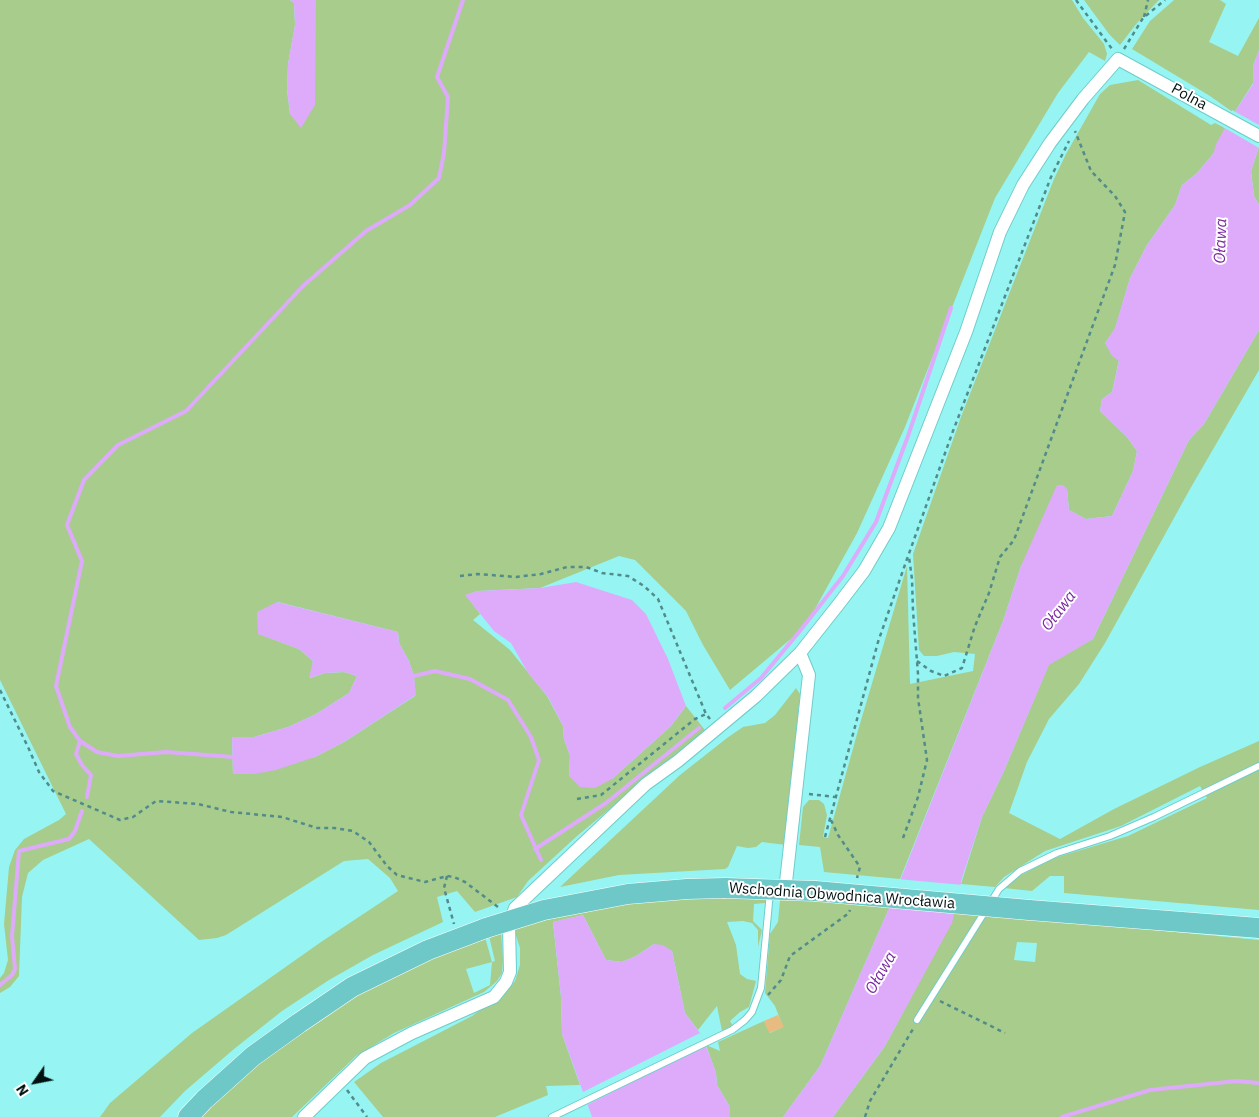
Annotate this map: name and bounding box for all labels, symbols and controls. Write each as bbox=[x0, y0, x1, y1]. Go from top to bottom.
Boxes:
street label: Polna bbox=[1168, 80, 1210, 114]
water label: Oława bbox=[1211, 218, 1231, 264]
water label: Oława bbox=[1037, 587, 1081, 635]
street label: Wschodnia Obwodnica Wrocławia bbox=[728, 879, 956, 913]
water label: Oława bbox=[861, 949, 901, 997]
north arrow bbox=[10, 1057, 60, 1107]
text: N bbox=[12, 1081, 33, 1099]

